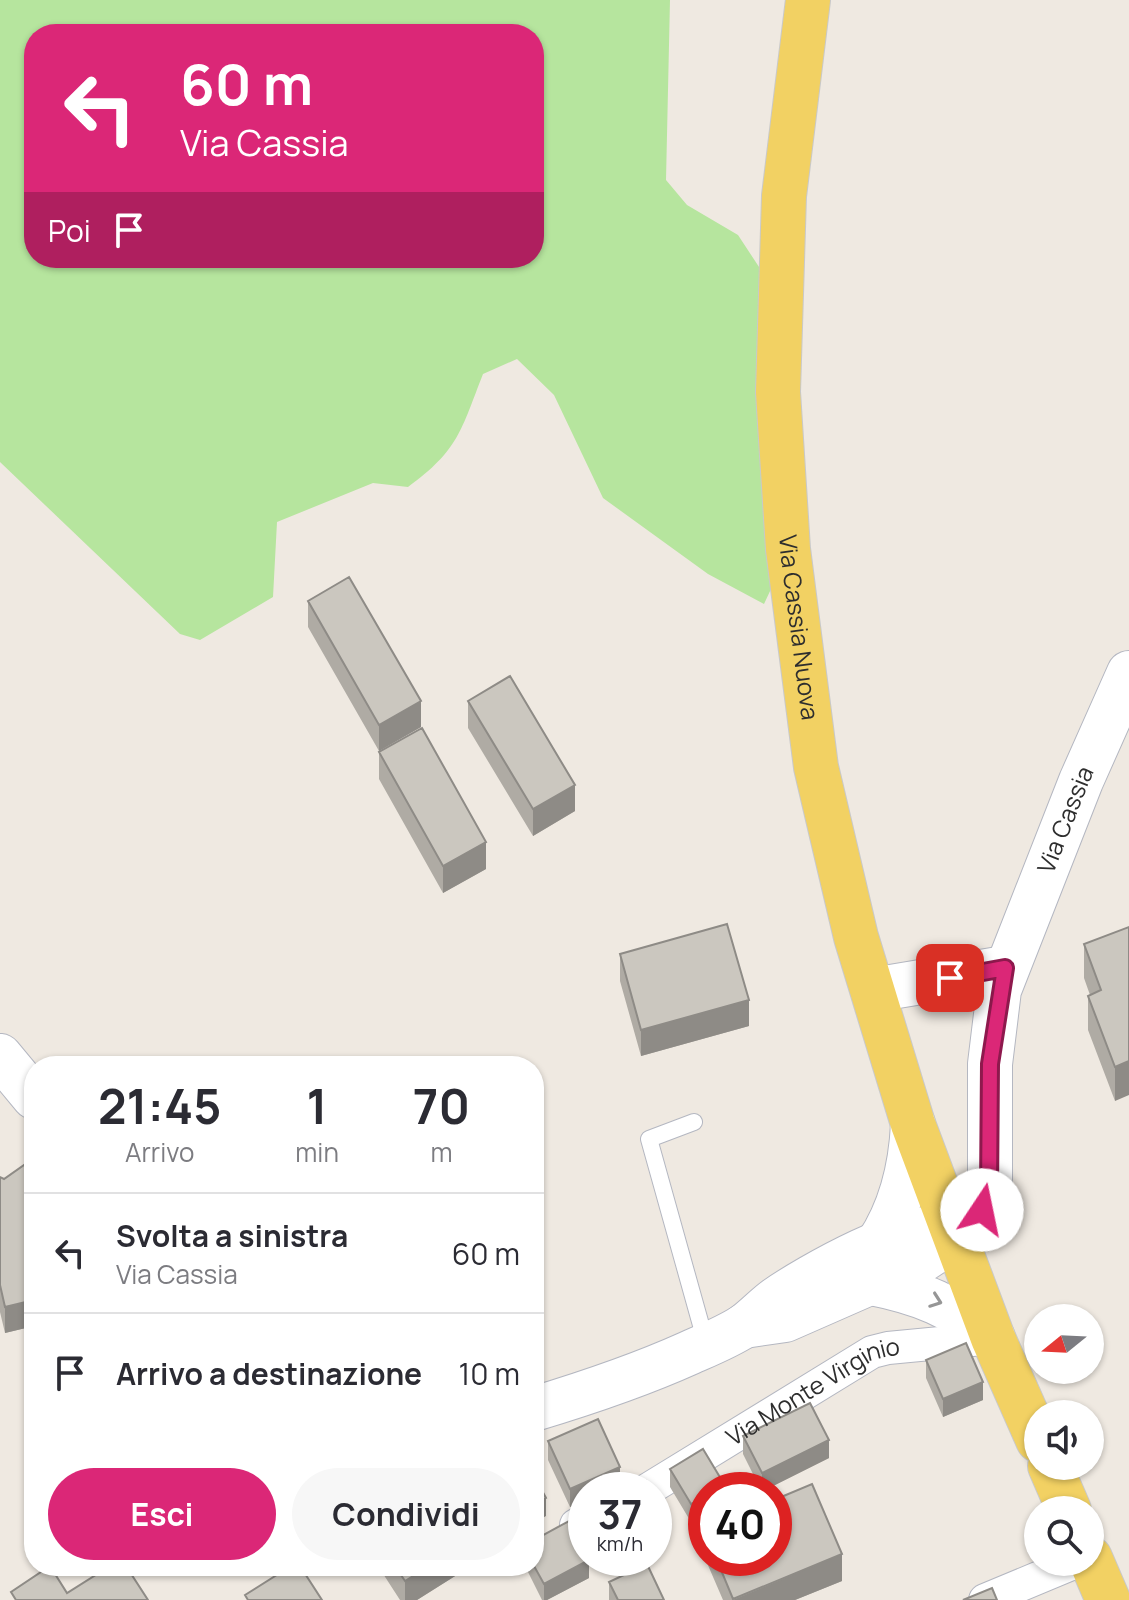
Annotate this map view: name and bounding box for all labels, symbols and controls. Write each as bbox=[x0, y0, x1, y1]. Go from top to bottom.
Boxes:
text: 60 m bbox=[180, 45, 313, 122]
icon: left bbox=[48, 56, 152, 160]
text: Via Cassia bbox=[180, 118, 349, 167]
icon: arrive bbox=[107, 208, 151, 252]
text: Poi bbox=[48, 210, 91, 251]
street label: Via Cassia Nuova bbox=[772, 534, 828, 722]
street label: Via Cassia bbox=[1028, 760, 1101, 878]
pin bbox=[916, 944, 984, 1012]
icon: arrive bbox=[928, 956, 972, 1000]
text: 21:45 bbox=[98, 1073, 221, 1138]
text: 1 bbox=[307, 1073, 328, 1138]
text: 70 bbox=[413, 1073, 470, 1138]
text: Arrivo bbox=[125, 1134, 194, 1170]
text: min bbox=[295, 1134, 339, 1170]
text: m bbox=[430, 1134, 452, 1170]
position arrow bbox=[940, 1168, 1024, 1252]
text: Svolta a sinistra bbox=[116, 1215, 348, 1256]
icon: left bbox=[48, 1231, 92, 1275]
text: 60 m bbox=[452, 1233, 520, 1274]
text: Via Cassia bbox=[116, 1256, 238, 1292]
one-way arrow bbox=[928, 1291, 942, 1308]
north arrow bbox=[1024, 1304, 1104, 1384]
map controls bbox=[1024, 1304, 1104, 1576]
street label: Via Monte Virginio bbox=[719, 1329, 901, 1453]
icon: arrive bbox=[48, 1351, 92, 1395]
text: Arrivo a destinazione bbox=[116, 1353, 422, 1394]
text: 10 m bbox=[459, 1353, 520, 1394]
button: sound bbox=[1024, 1400, 1104, 1480]
button: Esci bbox=[48, 1468, 276, 1560]
button: Condividi bbox=[292, 1468, 520, 1560]
speed limit sign: 40 bbox=[688, 1472, 792, 1576]
text: 37 bbox=[598, 1486, 642, 1541]
button: search bbox=[1024, 1496, 1104, 1576]
text: km/h bbox=[597, 1530, 643, 1557]

